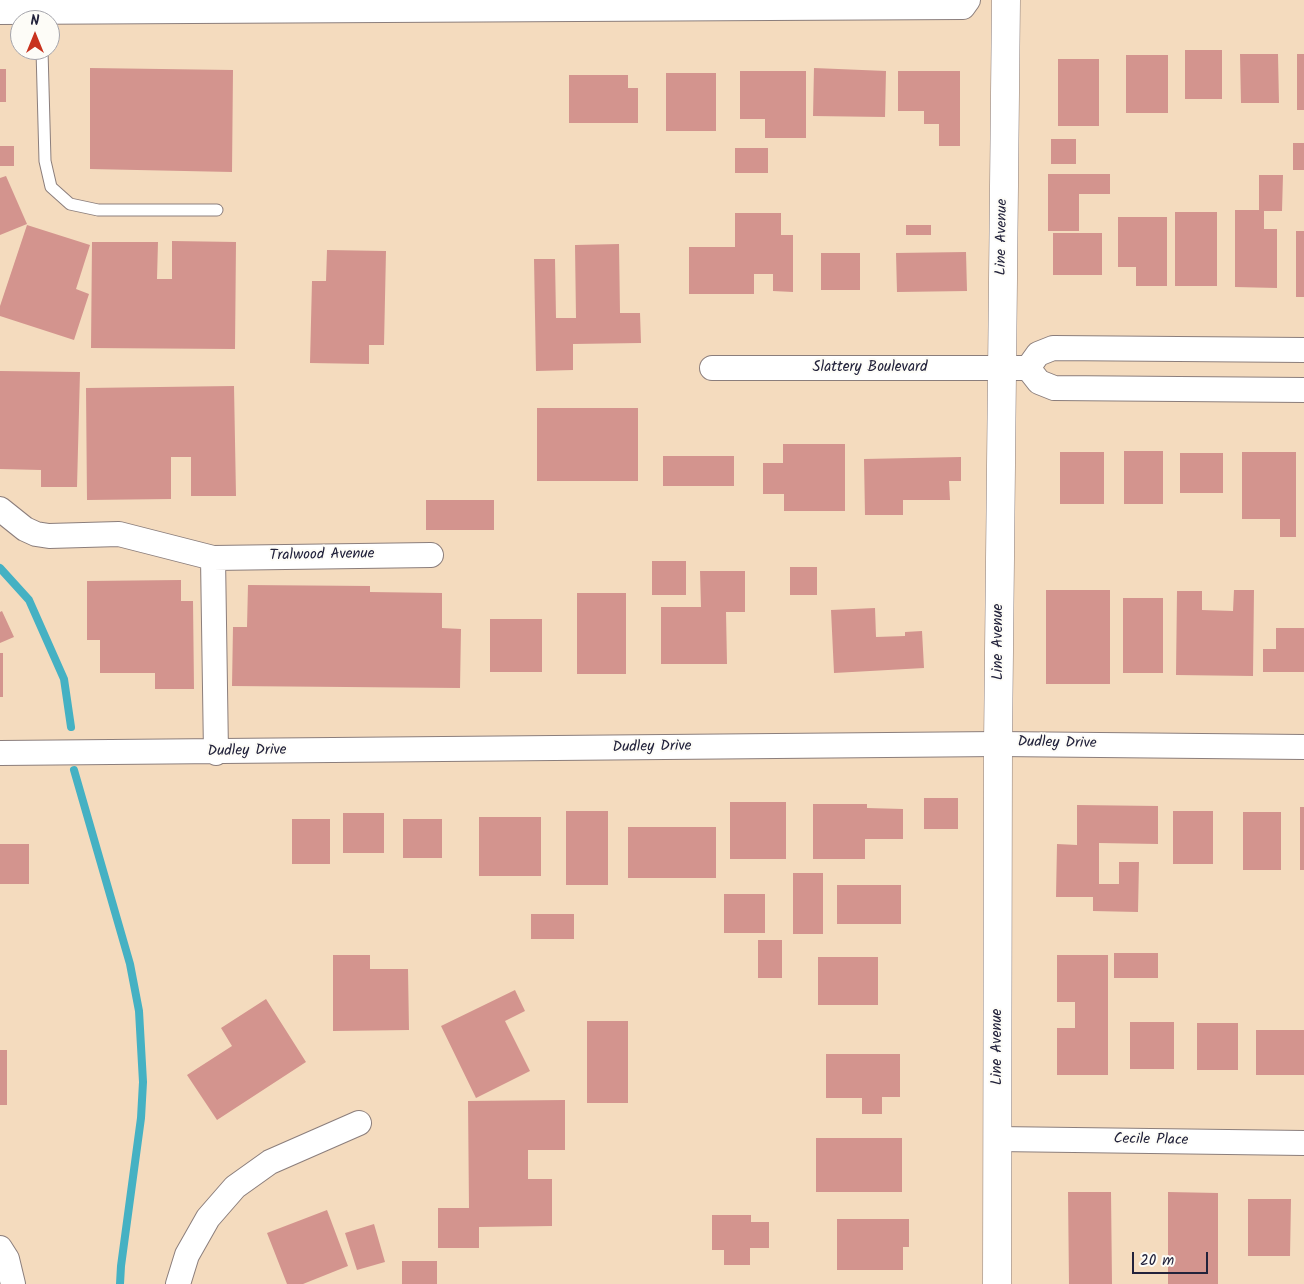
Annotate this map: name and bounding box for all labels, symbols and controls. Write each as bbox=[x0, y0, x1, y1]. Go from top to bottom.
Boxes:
north arrow bbox=[10, 10, 60, 60]
text: N bbox=[31, 10, 39, 32]
street label: Line Avenue bbox=[993, 199, 1013, 275]
street label: Slattery Boulevard bbox=[813, 359, 927, 377]
street label: Tralwood Avenue bbox=[269, 546, 375, 566]
street label: Line Avenue bbox=[990, 604, 1008, 680]
street label: Dudley Drive bbox=[1017, 734, 1097, 754]
street label: Dudley Drive bbox=[612, 738, 692, 758]
street label: Dudley Drive bbox=[207, 742, 287, 762]
street label: Line Avenue bbox=[989, 1009, 1007, 1085]
street label: Cecile Place bbox=[1113, 1131, 1189, 1151]
scale bar bbox=[1134, 1242, 1210, 1274]
text: 20 m bbox=[1140, 1249, 1174, 1273]

